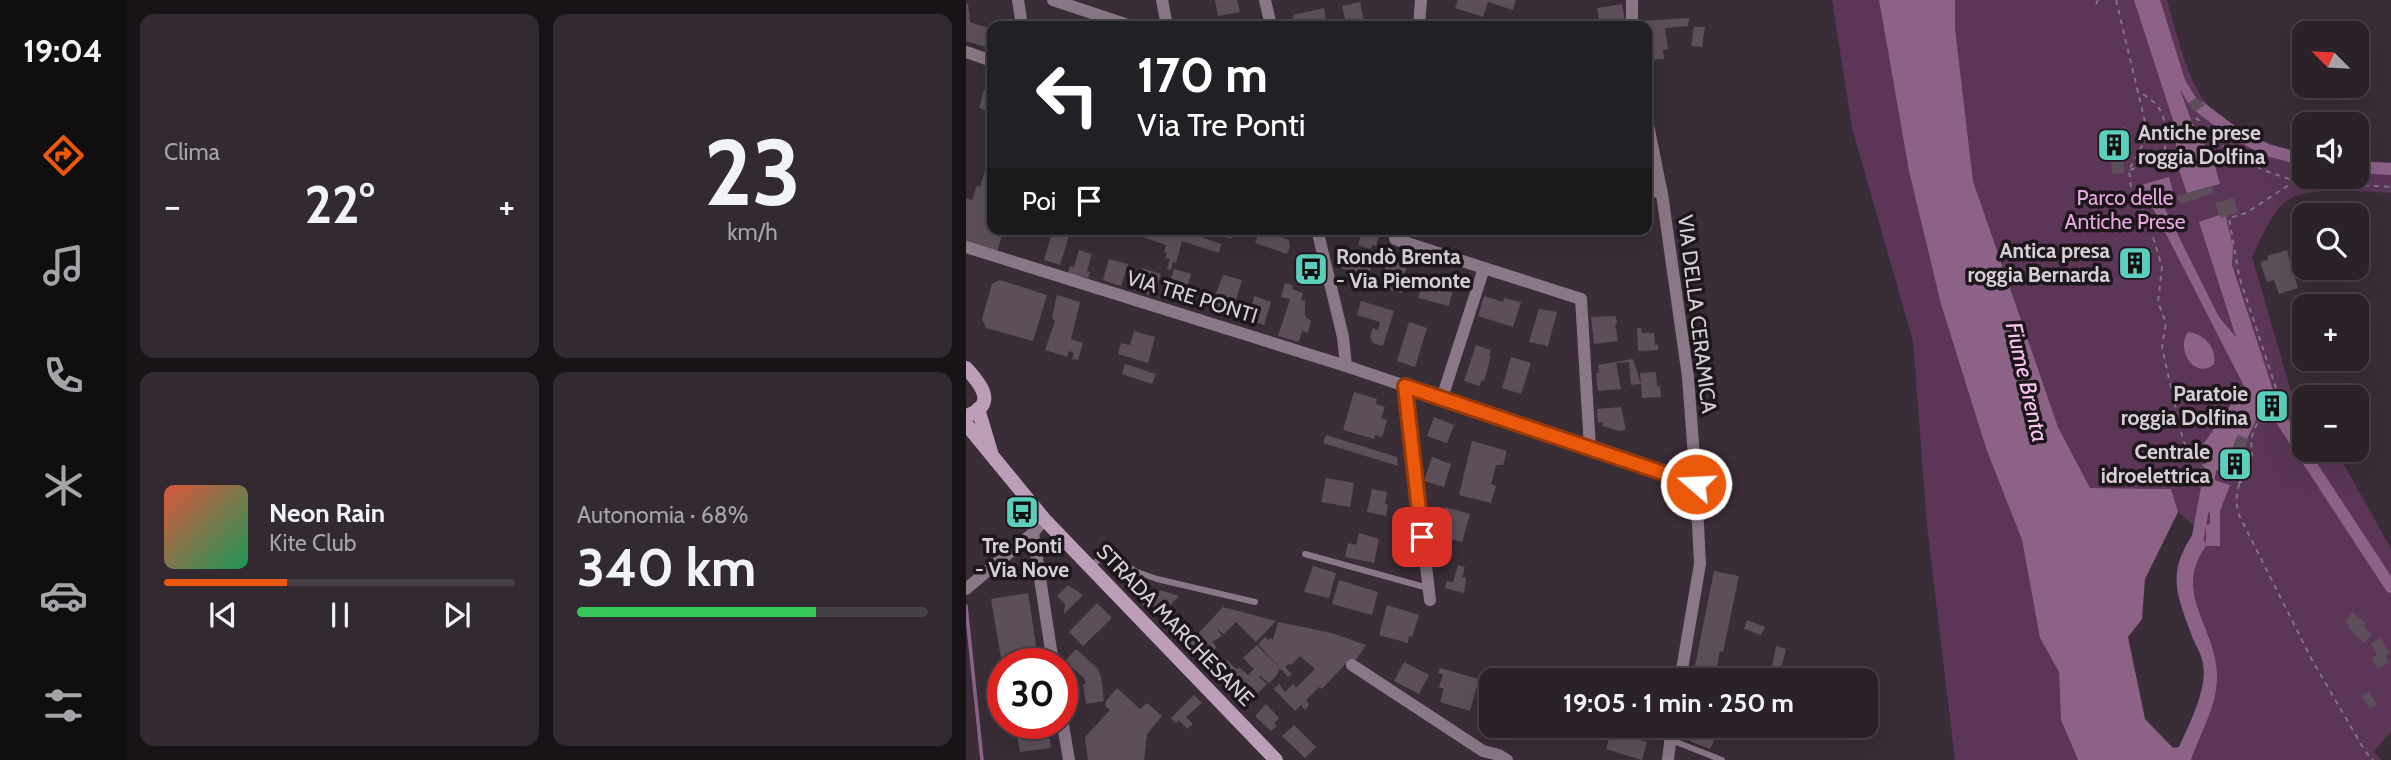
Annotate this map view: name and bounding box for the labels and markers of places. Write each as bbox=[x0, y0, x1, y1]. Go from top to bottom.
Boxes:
place label: Antiche prese roggia Dolfina bbox=[2138, 120, 2266, 169]
building icon: Antiche prese roggia Dolfina bbox=[2095, 126, 2133, 164]
place label: Antica presa roggia Bernarda bbox=[1967, 238, 2111, 287]
place label: Rondò Brenta - Via Piemonte bbox=[1336, 244, 1471, 293]
building icon: Antica presa roggia Bernarda bbox=[2116, 244, 2154, 282]
bus stop icon: Rondò Brenta - Via Piemonte bbox=[1292, 250, 1330, 288]
place label: Paratoie roggia Dolfina bbox=[2121, 381, 2249, 430]
building icon: Paratoie roggia Dolfina bbox=[2253, 387, 2291, 425]
place label: Centrale idroelettrica bbox=[2101, 439, 2211, 488]
building icon: Centrale idroelettrica bbox=[2216, 445, 2254, 483]
bus stop icon: Tre Ponti - Via Nove bbox=[1003, 493, 1041, 531]
pin bbox=[1392, 507, 1452, 567]
place label: Tre Ponti - Via Nove bbox=[975, 533, 1069, 582]

